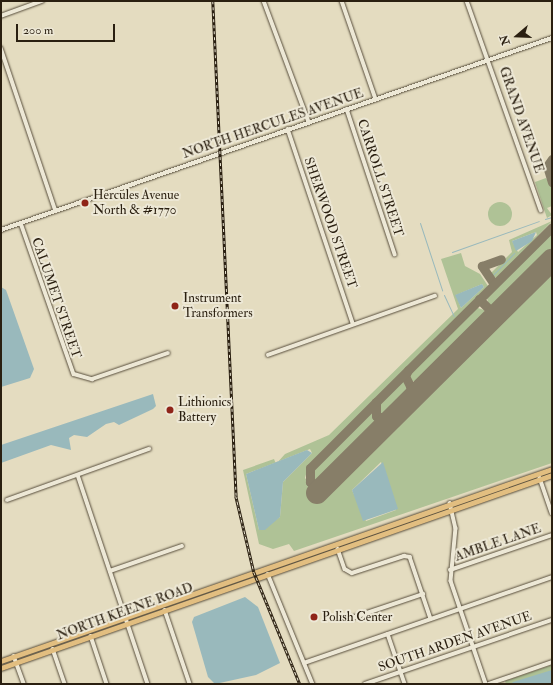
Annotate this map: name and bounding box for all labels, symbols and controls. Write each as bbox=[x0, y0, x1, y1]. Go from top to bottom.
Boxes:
scale bar bbox=[18, 16, 117, 42]
north arrow bbox=[497, 16, 537, 56]
text: 200 m bbox=[23, 23, 53, 38]
text: N bbox=[497, 33, 513, 47]
street label: GRAND AVENUE bbox=[495, 65, 547, 175]
street label: NORTH HERCULES AVENUE bbox=[181, 86, 365, 162]
street label: CARROLL STREET bbox=[354, 117, 406, 239]
street label: SHERWOOD STREET bbox=[300, 155, 360, 291]
place label: Hercules Avenue North & #1770 bbox=[93, 188, 179, 219]
marker: Hercules Avenue North & #1770 bbox=[80, 198, 90, 208]
street label: CALUMET STREET bbox=[28, 236, 84, 360]
place label: Instrument Transformers bbox=[183, 291, 253, 322]
marker: Instrument Transformers bbox=[170, 301, 180, 311]
place label: Lithionics Battery bbox=[178, 395, 231, 426]
marker: Lithionics Battery bbox=[165, 405, 175, 415]
street label: AMBLE LANE bbox=[453, 521, 543, 565]
street label: NORTH KEENE ROAD bbox=[55, 580, 195, 644]
street label: SOUTH ARDEN AVENUE bbox=[376, 608, 534, 676]
place label: Polish Center bbox=[322, 609, 392, 625]
marker: Polish Center bbox=[309, 612, 319, 622]

